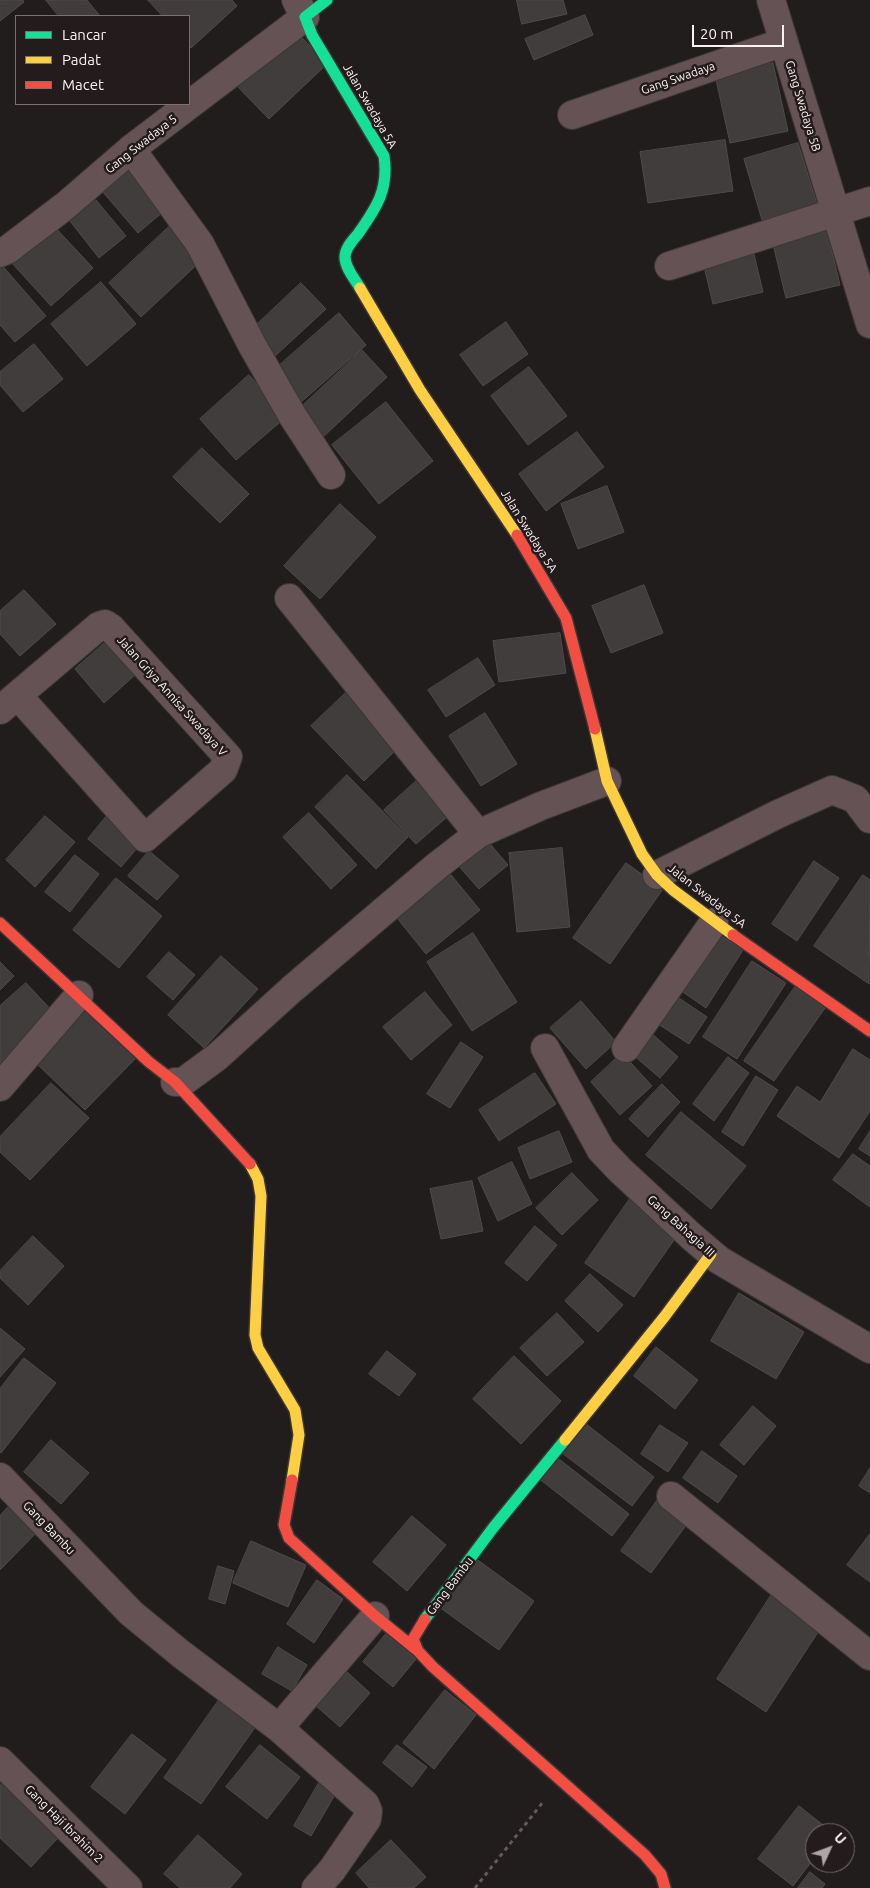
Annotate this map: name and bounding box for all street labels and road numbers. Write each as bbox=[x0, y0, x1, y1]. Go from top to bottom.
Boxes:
street label: Gang Swadaya bbox=[639, 59, 717, 97]
street label: Gang Swadaya 5B bbox=[782, 59, 824, 153]
street label: Jalan Swadaya 5A bbox=[340, 61, 400, 151]
street label: Gang Swadaya 5 bbox=[102, 112, 180, 176]
street label: Jalan Swadaya 5A bbox=[498, 487, 560, 575]
street label: Jalan Griya Annisa Swadaya V bbox=[114, 633, 230, 759]
street label: Jalan Swadaya 5A bbox=[665, 861, 749, 931]
street label: Gang Bahagia III bbox=[644, 1192, 718, 1260]
street label: Gang Bambu bbox=[20, 1498, 78, 1558]
street label: Gang Bambu bbox=[424, 1554, 476, 1618]
street label: Gang Haji Ibrahim 2 bbox=[22, 1782, 106, 1866]

